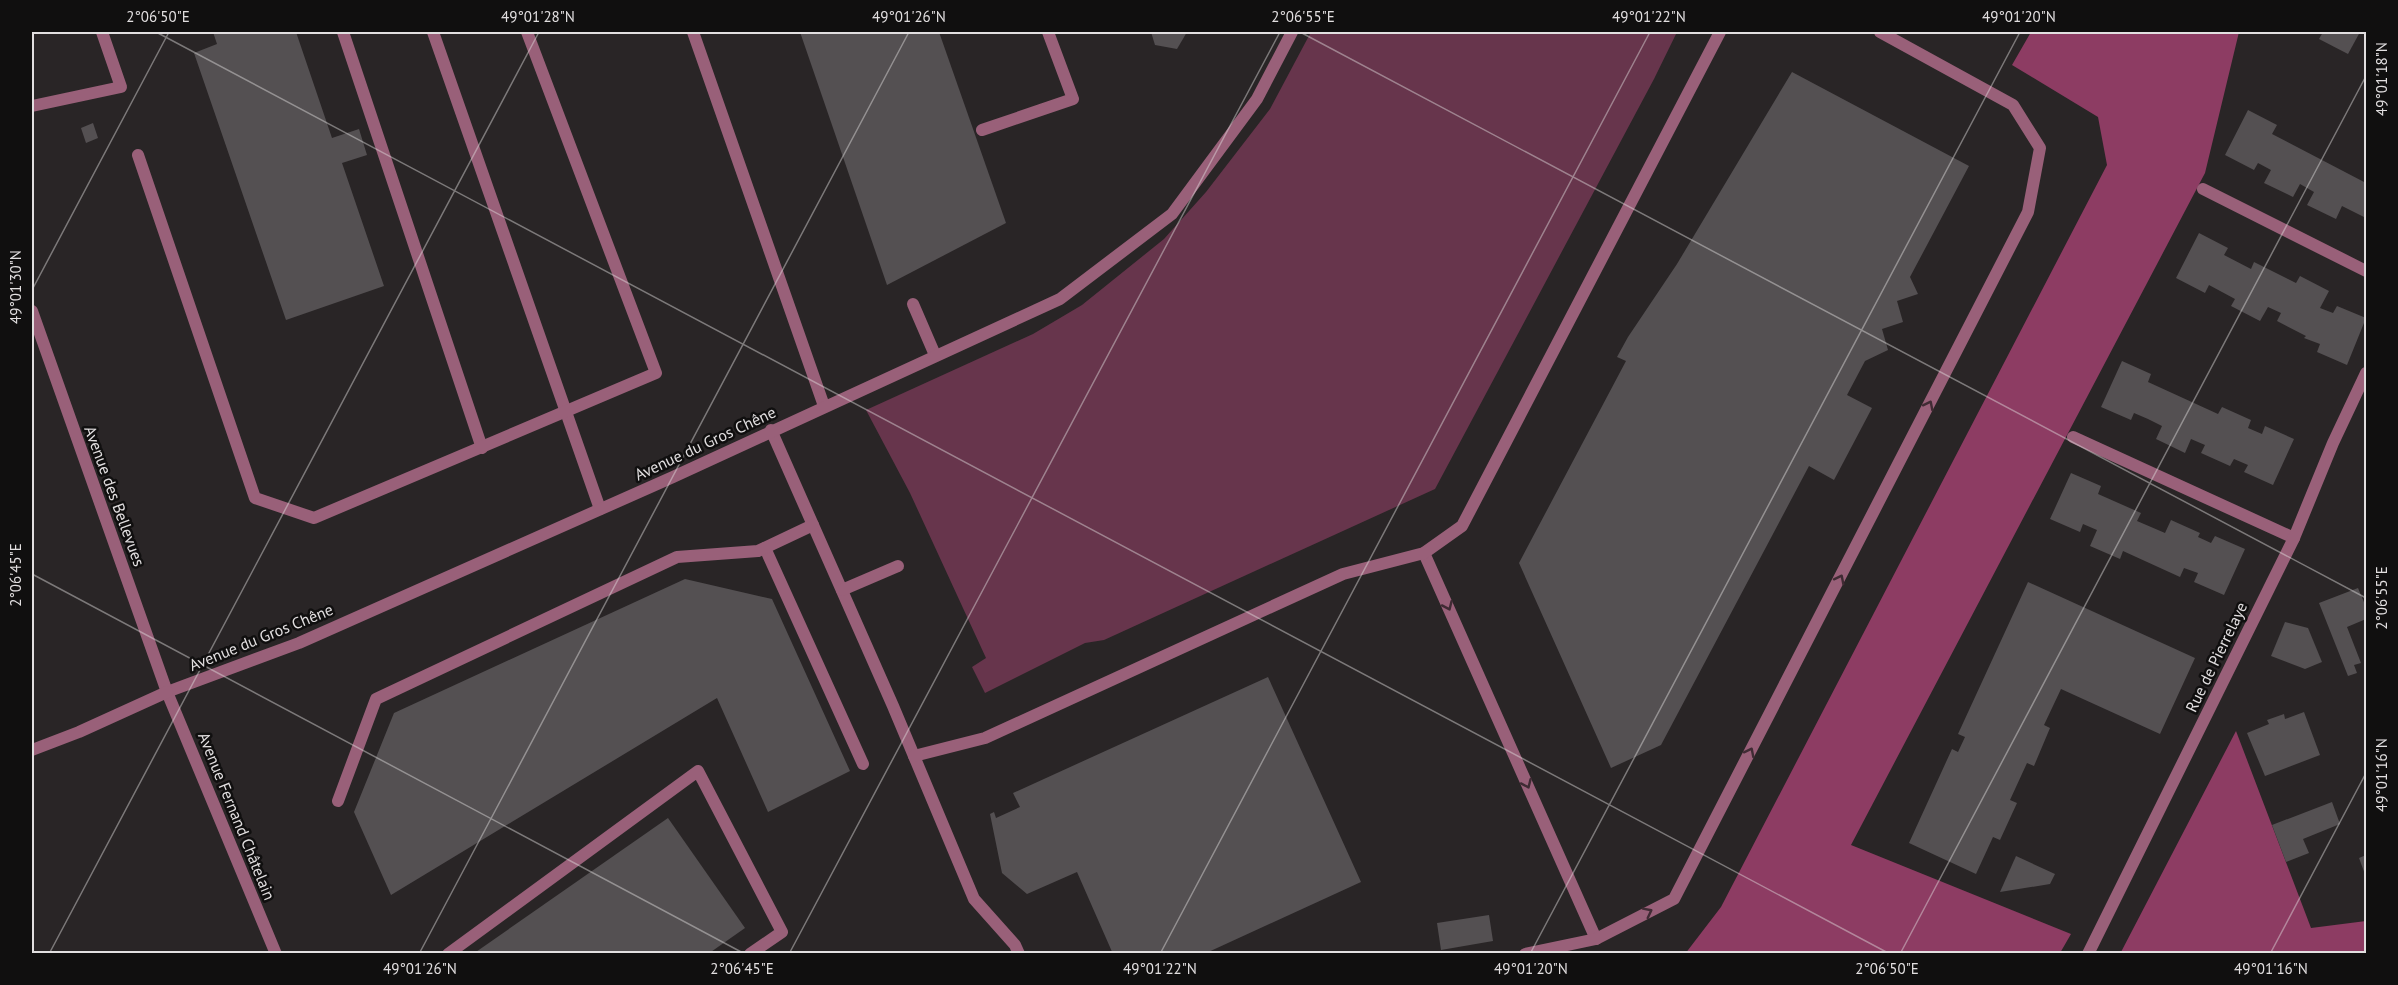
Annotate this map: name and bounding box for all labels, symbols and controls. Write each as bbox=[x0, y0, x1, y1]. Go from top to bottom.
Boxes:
text: 2°06'50"E bbox=[126, 7, 190, 26]
text: 49°01'28"N bbox=[501, 7, 575, 26]
text: 49°01'26"N bbox=[872, 7, 946, 26]
text: 2°06'55"E bbox=[1271, 7, 1335, 26]
text: 49°01'22"N bbox=[1612, 7, 1686, 26]
text: 49°01'20"N bbox=[1982, 7, 2056, 26]
text: 49°01'18"N bbox=[2372, 42, 2391, 116]
text: 49°01'30"N bbox=[6, 250, 25, 324]
one-way arrow bbox=[1922, 401, 1933, 412]
street label: Avenue du Gros Chêne bbox=[631, 402, 779, 484]
street label: Avenue des Bellevues bbox=[80, 423, 150, 569]
text: 2°06'45"E bbox=[6, 543, 25, 607]
text: 2°06'55"E bbox=[2372, 566, 2391, 630]
one-way arrow bbox=[1833, 574, 1844, 585]
street label: Avenue du Gros Chêne bbox=[186, 599, 336, 675]
street label: Rue de Pierrelaye bbox=[2181, 599, 2251, 715]
one-way arrow bbox=[1440, 600, 1452, 611]
street label: Avenue Fernand Châtelain bbox=[194, 729, 280, 903]
text: 49°01'16"N bbox=[2372, 738, 2391, 812]
one-way arrow bbox=[1743, 748, 1754, 758]
one-way arrow bbox=[1519, 778, 1531, 789]
one-way arrow bbox=[1642, 908, 1653, 920]
text: 49°01'26"N bbox=[383, 959, 457, 978]
text: 2°06'45"E bbox=[710, 959, 774, 978]
text: 49°01'22"N bbox=[1123, 959, 1197, 978]
text: 49°01'20"N bbox=[1494, 959, 1568, 978]
text: 2°06'50"E bbox=[1855, 959, 1919, 978]
text: 49°01'16"N bbox=[2234, 959, 2308, 978]

